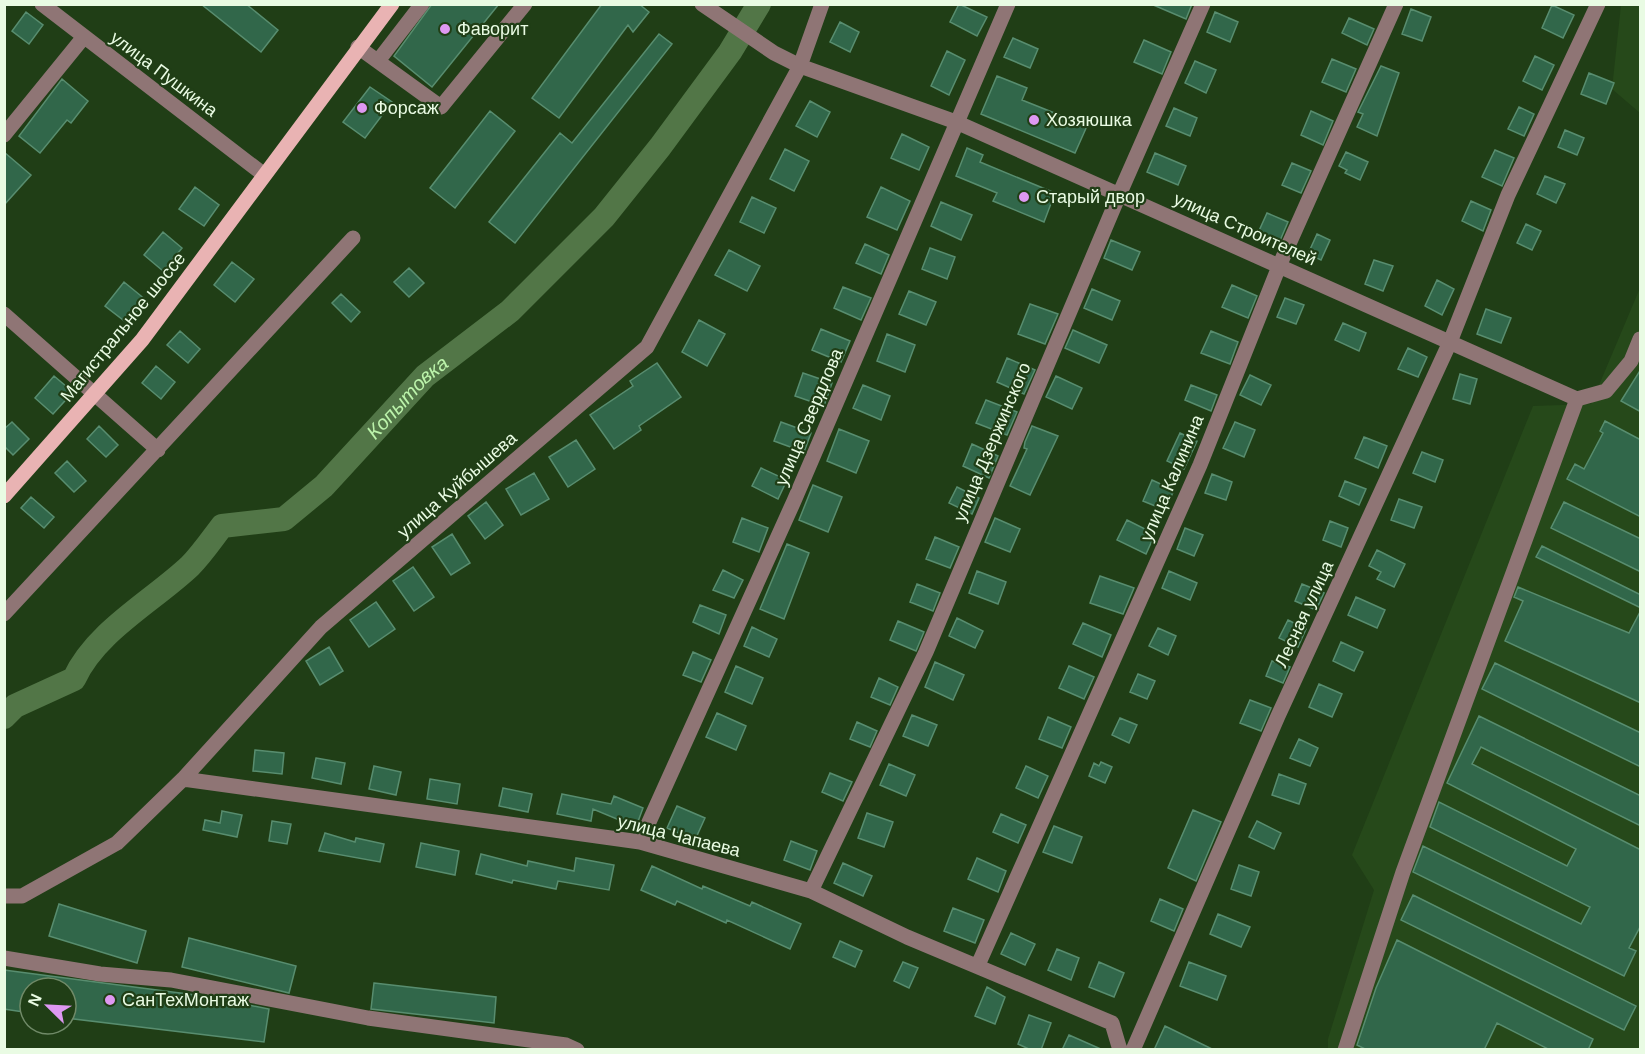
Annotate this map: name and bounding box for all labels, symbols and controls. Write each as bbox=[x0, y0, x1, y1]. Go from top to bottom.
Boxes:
place label: Фаворит bbox=[457, 19, 528, 39]
marker: Фаворит bbox=[438, 22, 452, 36]
street label: улица Пушкина bbox=[107, 27, 222, 121]
place label: Форсаж bbox=[374, 98, 439, 118]
marker: Форсаж bbox=[355, 101, 369, 115]
place label: Хозяюшка bbox=[1046, 110, 1133, 130]
marker: Хозяюшка bbox=[1027, 113, 1041, 127]
place label: Старый двор bbox=[1036, 187, 1145, 207]
street label: улица Строителей bbox=[1171, 189, 1319, 269]
marker: Старый двор bbox=[1017, 190, 1031, 204]
street label: Магистральное шоссе bbox=[57, 248, 189, 406]
street label: улица Свердлова bbox=[771, 345, 847, 489]
water label: Копытовка bbox=[362, 351, 452, 443]
street label: улица Дзержинского bbox=[949, 360, 1035, 524]
street label: улица Калинина bbox=[1136, 411, 1208, 544]
street label: улица Куйбышева bbox=[393, 427, 521, 542]
street label: Лесная улица bbox=[1271, 557, 1338, 670]
street label: улица Чапаева bbox=[616, 811, 743, 861]
north arrow bbox=[18, 976, 78, 1036]
place label: СанТехМонтаж bbox=[122, 990, 249, 1010]
text: N bbox=[25, 991, 45, 1009]
marker: СанТехМонтаж bbox=[103, 993, 117, 1007]

